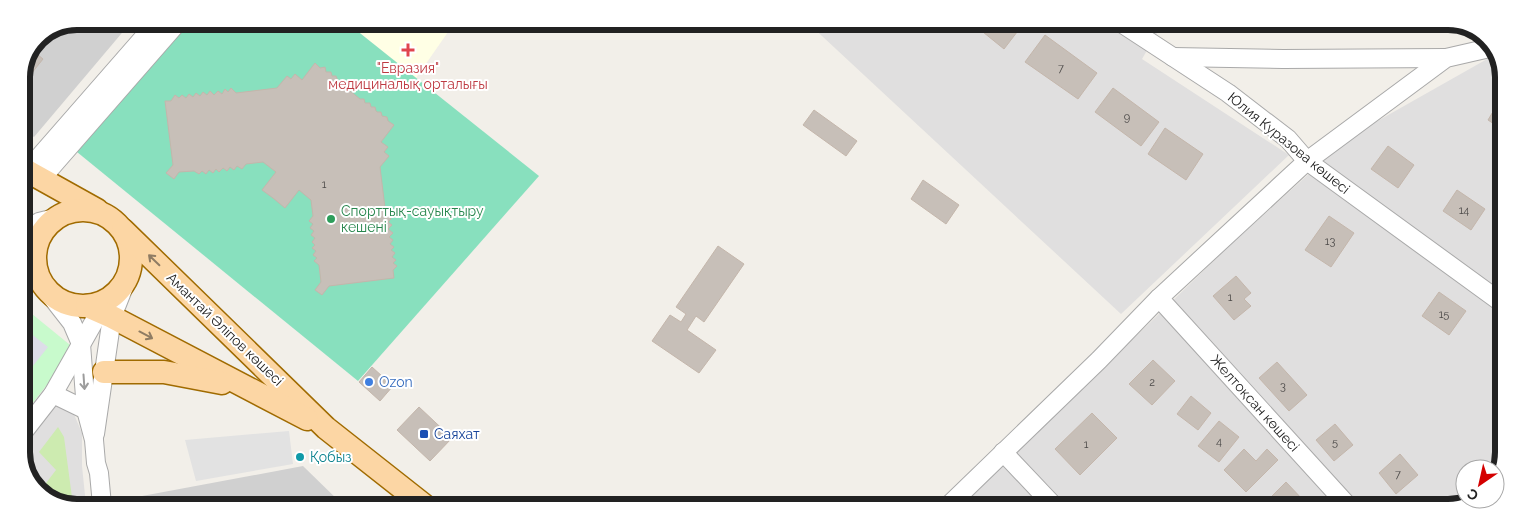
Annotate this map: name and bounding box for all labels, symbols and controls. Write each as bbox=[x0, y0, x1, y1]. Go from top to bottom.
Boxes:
marker: "Евразия" медициналық орталығы bbox=[401, 43, 415, 57]
place label: "Евразия" медициналық орталығы bbox=[328, 60, 488, 92]
house number: 7 bbox=[1058, 62, 1064, 75]
street label: Юлия Куразова көшесі bbox=[1225, 89, 1353, 197]
house number: 9 bbox=[1124, 111, 1130, 124]
house number: 1 bbox=[322, 178, 327, 191]
place label: Спорттық-сауықтыру кешені bbox=[341, 203, 484, 235]
house number: 14 bbox=[1459, 204, 1469, 217]
marker: Спорттық-сауықтыру кешені bbox=[325, 213, 337, 225]
house number: 13 bbox=[1325, 235, 1335, 248]
one-way arrow bbox=[147, 254, 160, 266]
street label: Амантай Әліпов көшесі bbox=[164, 269, 286, 389]
house number: 1 bbox=[1228, 291, 1233, 304]
house number: 15 bbox=[1439, 308, 1449, 321]
one-way arrow bbox=[139, 330, 154, 340]
street label: Желтоқсан көшесі bbox=[1207, 351, 1303, 455]
one-way arrow bbox=[79, 373, 88, 389]
place label: Ozon bbox=[379, 374, 413, 390]
marker: Ozon bbox=[363, 376, 375, 388]
house number: 2 bbox=[1149, 376, 1155, 389]
house number: 3 bbox=[1280, 380, 1286, 393]
place label: Саяхат bbox=[434, 426, 480, 442]
marker: Саяхат bbox=[418, 428, 430, 440]
house number: 4 bbox=[1216, 435, 1222, 448]
house number: 5 bbox=[1332, 436, 1338, 449]
house number: 1 bbox=[1084, 438, 1089, 451]
place label: Қобыз bbox=[310, 449, 352, 465]
marker: Қобыз bbox=[294, 451, 306, 463]
north arrow bbox=[1455, 459, 1505, 509]
house number: 7 bbox=[1395, 468, 1401, 481]
text: С bbox=[1464, 485, 1481, 504]

